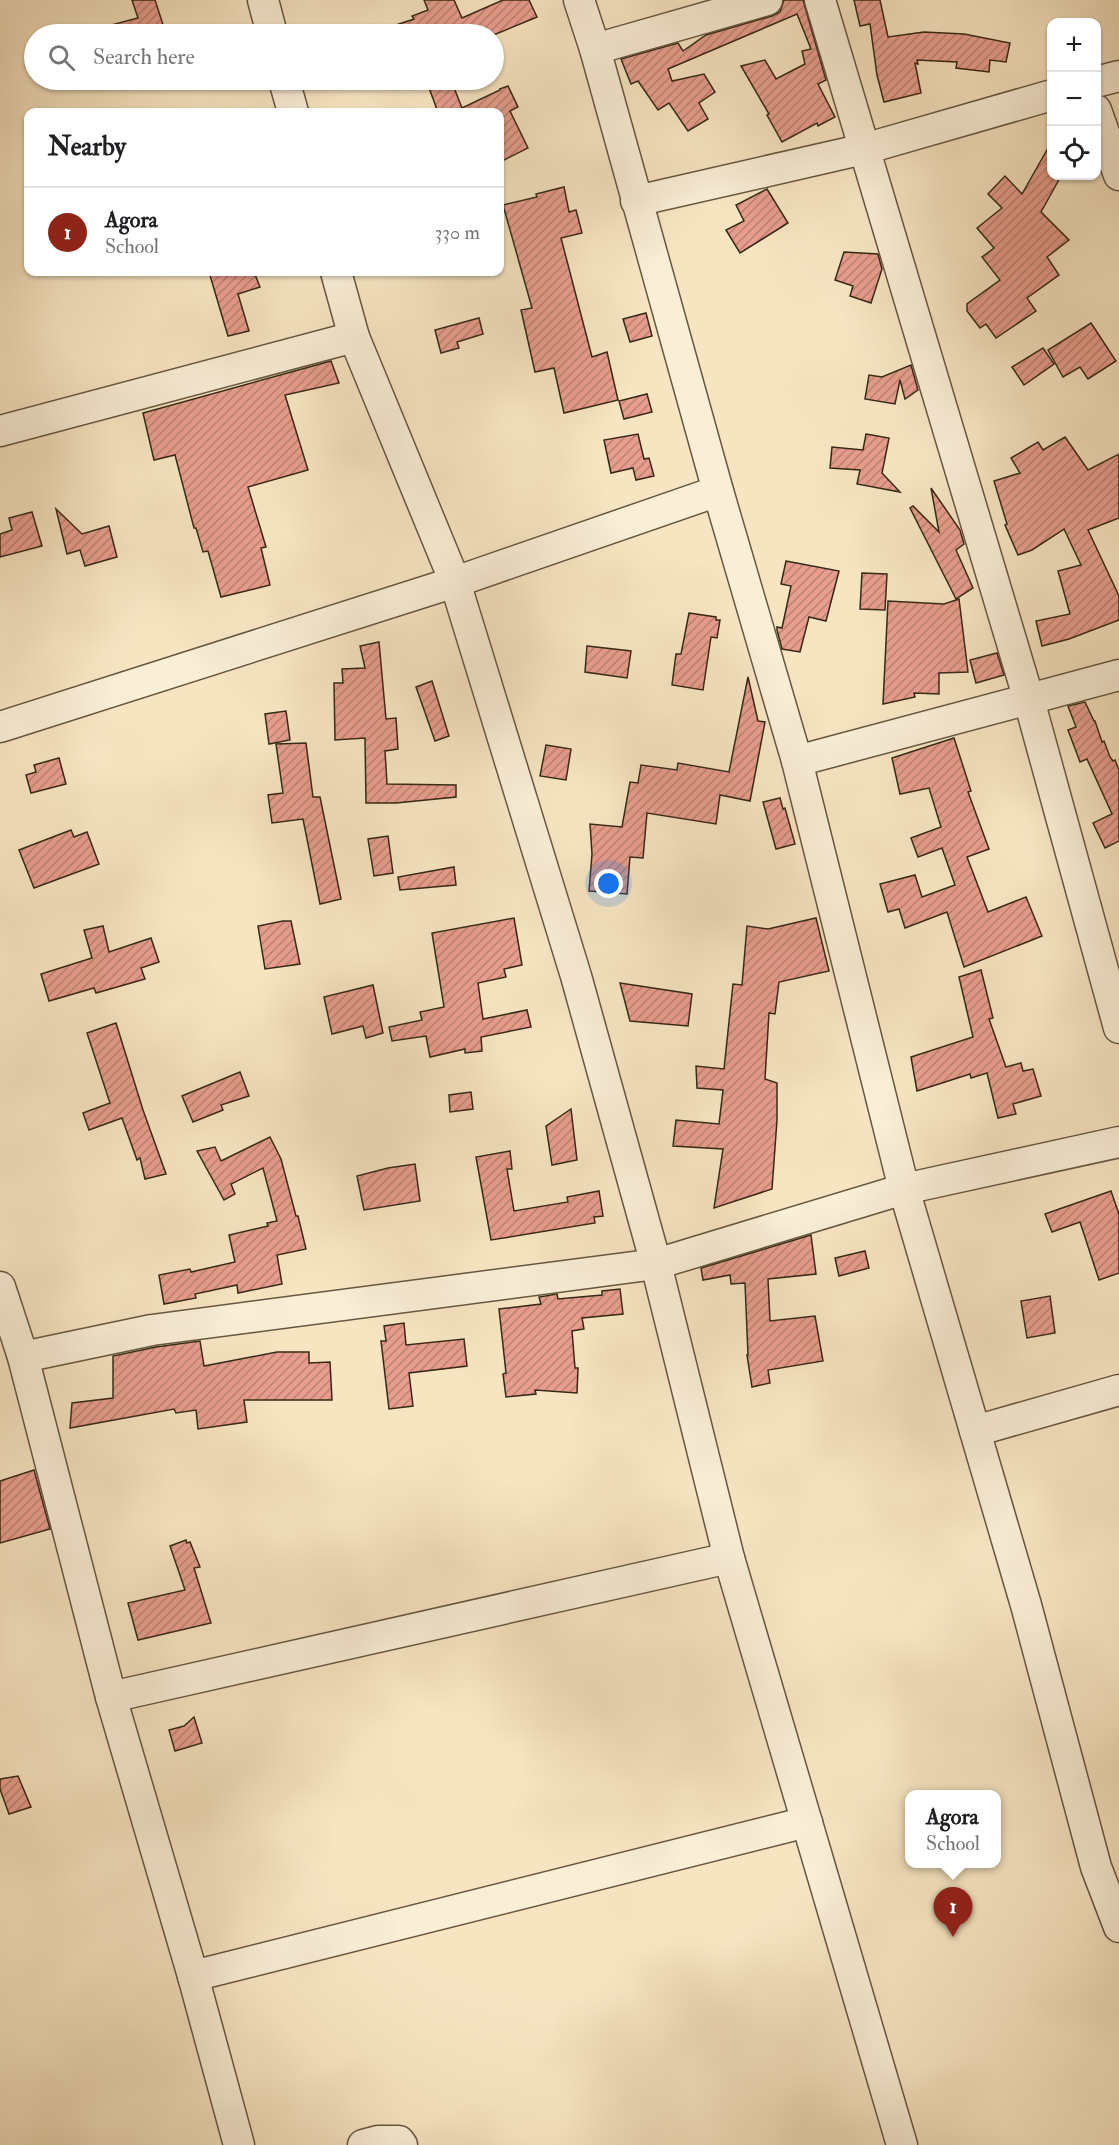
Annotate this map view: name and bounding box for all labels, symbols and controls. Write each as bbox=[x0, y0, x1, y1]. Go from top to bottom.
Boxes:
map controls bbox=[1047, 18, 1101, 180]
button: + bbox=[1047, 18, 1101, 72]
search box bbox=[24, 24, 504, 90]
icon: search bbox=[45, 41, 78, 74]
text: Search here bbox=[93, 43, 195, 71]
button: − bbox=[1047, 72, 1101, 126]
button: locate bbox=[1047, 126, 1101, 180]
text: Nearby bbox=[48, 131, 126, 163]
text: Agora bbox=[105, 206, 158, 234]
text: 1 bbox=[64, 220, 71, 245]
text: 330 m bbox=[435, 220, 480, 245]
text: School bbox=[105, 234, 159, 259]
your location bbox=[594, 869, 623, 898]
popup bbox=[905, 1790, 1001, 1868]
text: Agora bbox=[926, 1803, 979, 1831]
text: School bbox=[926, 1831, 980, 1856]
pin: 1 bbox=[934, 1888, 972, 1937]

